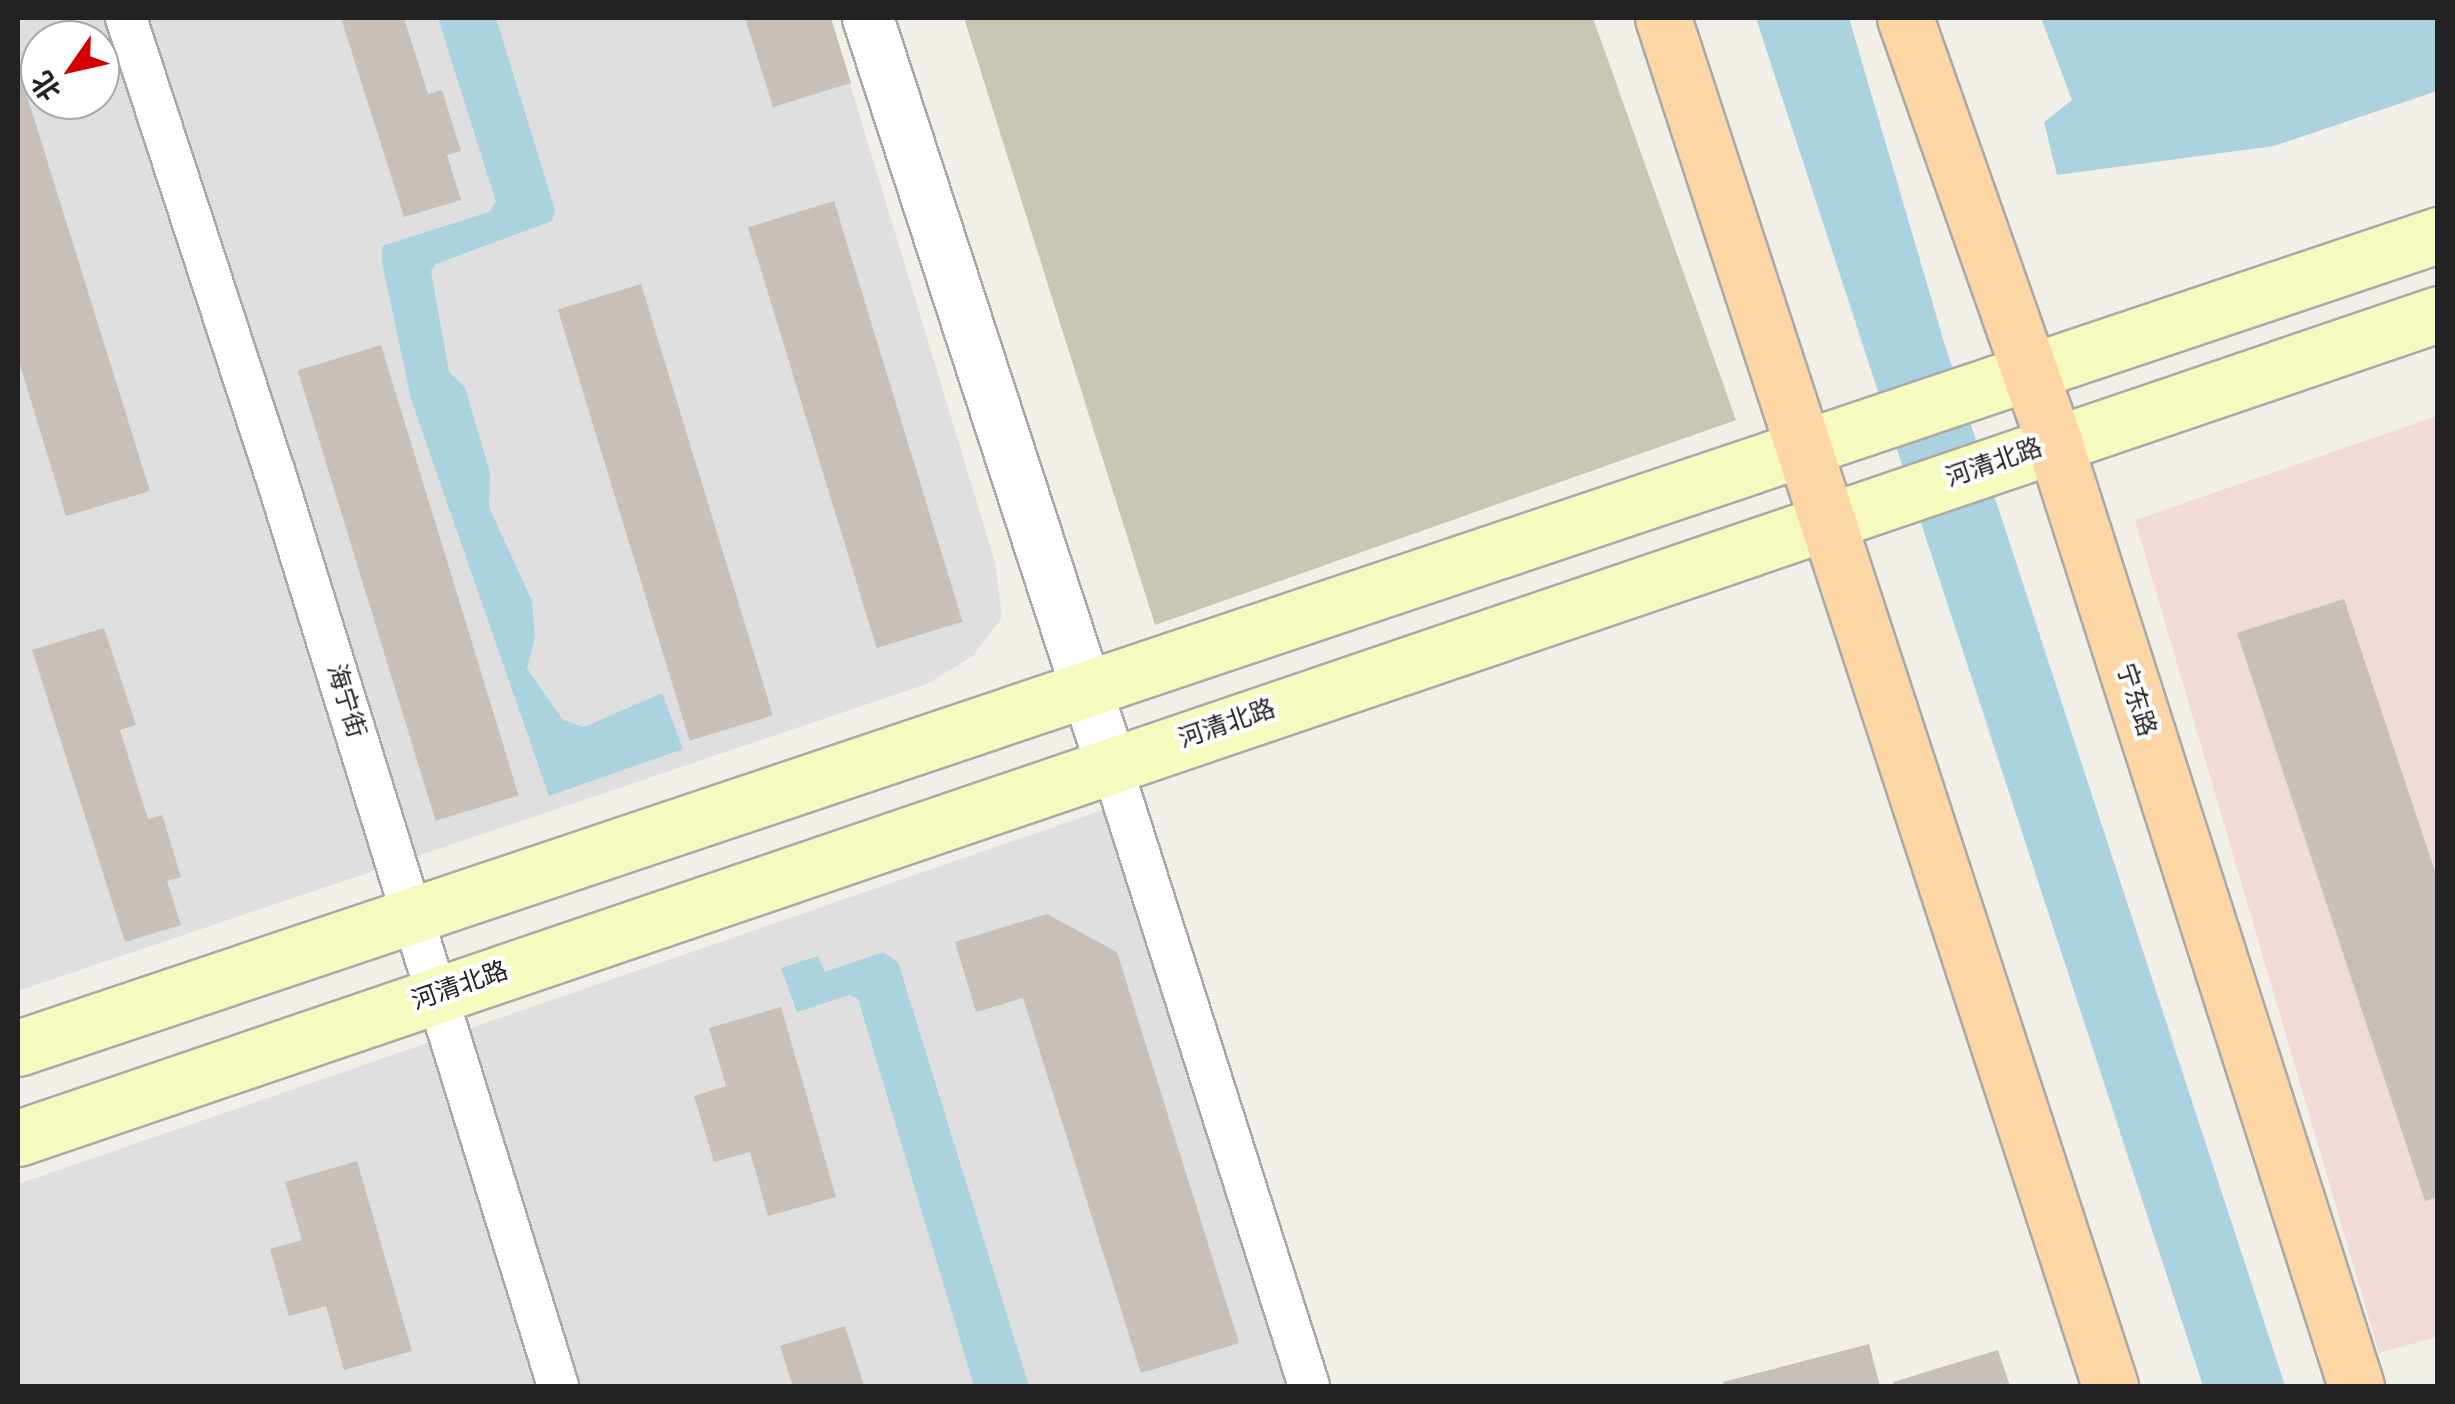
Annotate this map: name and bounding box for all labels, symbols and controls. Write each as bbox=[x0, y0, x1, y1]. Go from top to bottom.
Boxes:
north arrow bbox=[20, 20, 120, 120]
text: 北 bbox=[25, 65, 68, 107]
street label: 河清北路 bbox=[1942, 433, 2046, 493]
street label: 宁东路 bbox=[2110, 660, 2162, 740]
street label: 海宁街 bbox=[321, 661, 371, 741]
street label: 河清北路 bbox=[1175, 694, 1279, 754]
street label: 河清北路 bbox=[408, 956, 512, 1016]

